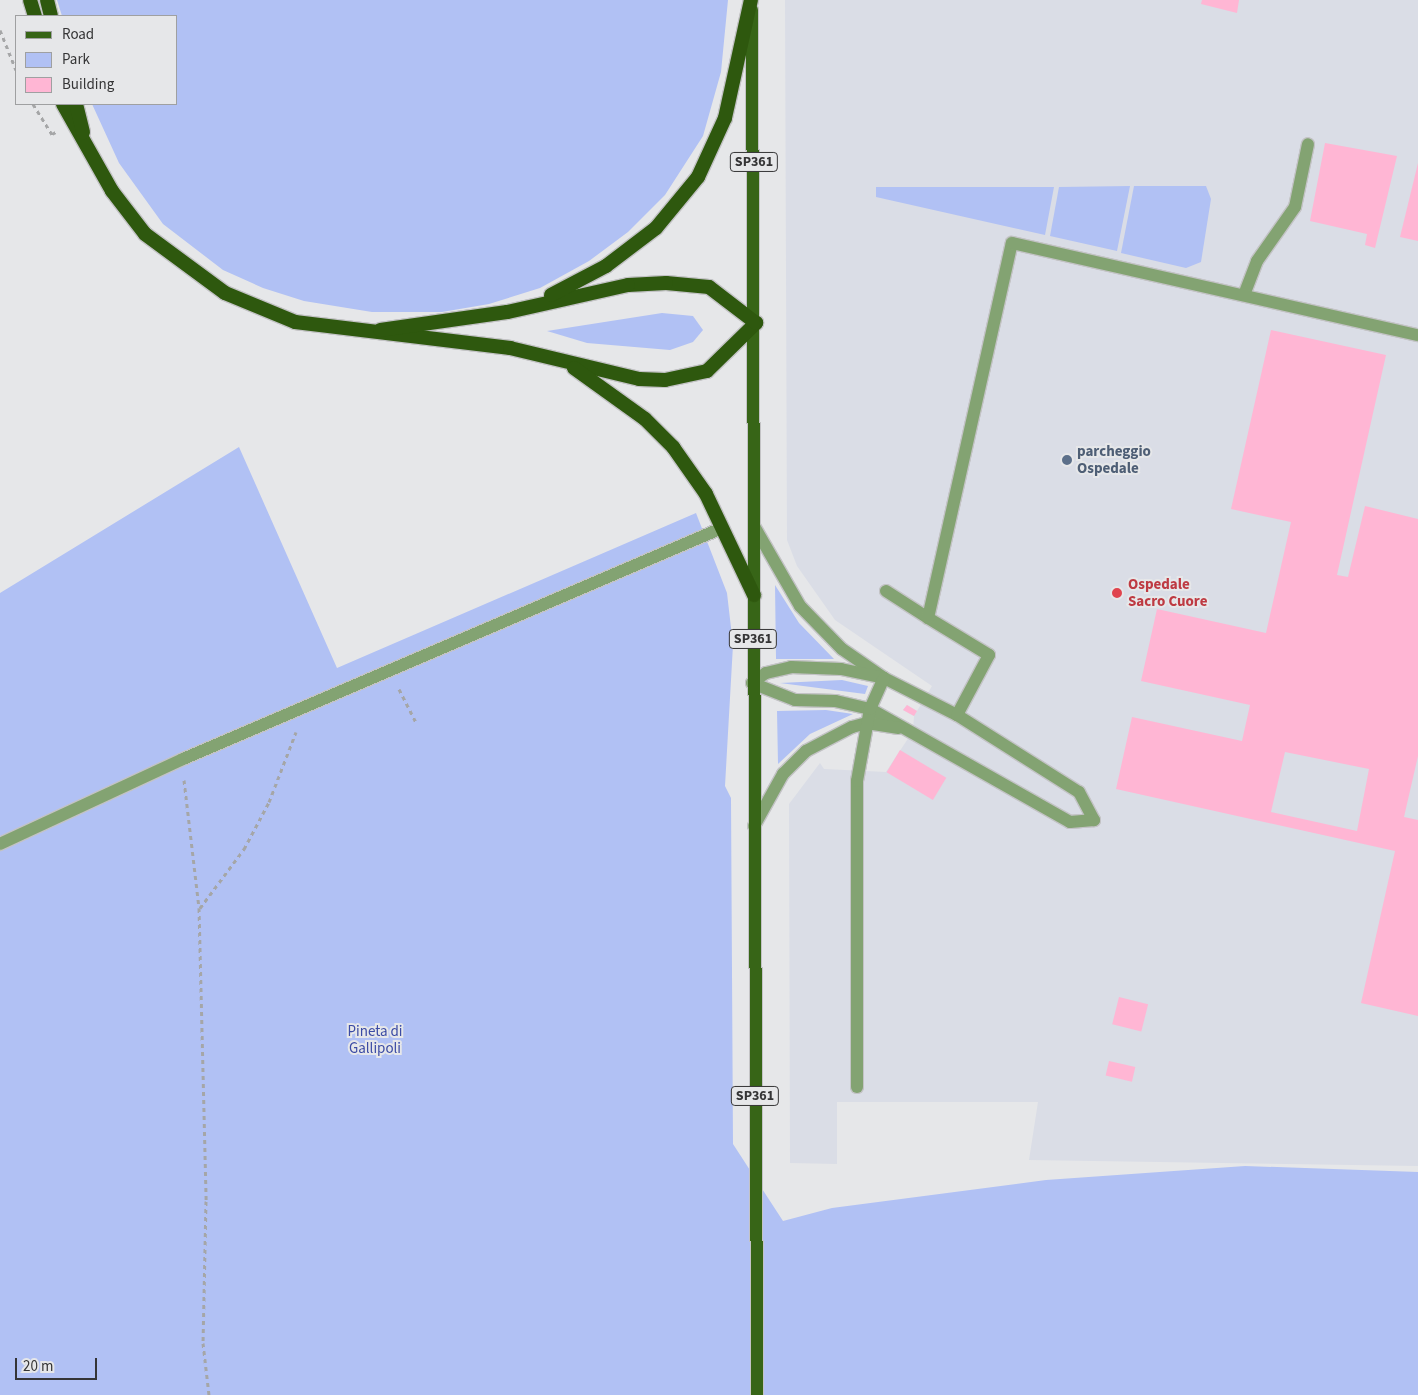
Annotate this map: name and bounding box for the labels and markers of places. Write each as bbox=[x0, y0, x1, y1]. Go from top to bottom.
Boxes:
place label: parcheggio Ospedale bbox=[1077, 442, 1151, 477]
marker: parcheggio Ospedale bbox=[1061, 454, 1073, 466]
place label: Ospedale Sacro Cuore bbox=[1128, 575, 1207, 610]
marker: Ospedale Sacro Cuore bbox=[1110, 586, 1124, 600]

